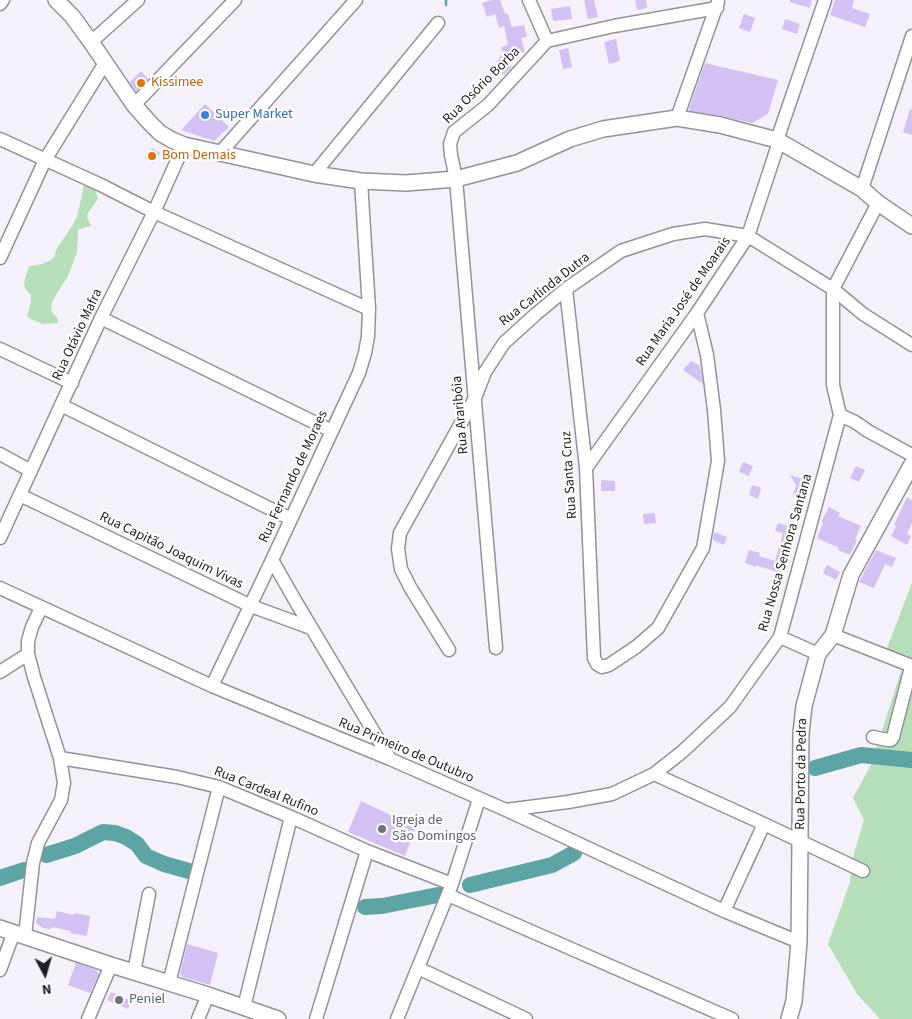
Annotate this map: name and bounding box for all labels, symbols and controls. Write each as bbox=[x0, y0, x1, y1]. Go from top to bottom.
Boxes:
street label: Rua Osório Borba bbox=[440, 44, 524, 128]
place label: Kissimee bbox=[151, 75, 203, 91]
marker: Kissimee bbox=[135, 77, 147, 89]
place label: Super Market bbox=[215, 107, 293, 123]
marker: Super Market bbox=[199, 109, 211, 121]
place label: Bom Demais bbox=[162, 148, 236, 164]
marker: Bom Demais bbox=[146, 150, 158, 162]
street label: Rua Maria José de Moarais bbox=[633, 234, 735, 370]
street label: Rua Carlinda Dutra bbox=[496, 249, 594, 331]
street label: Rua Otávio Mafra bbox=[49, 286, 107, 384]
street label: Rua Araribóia bbox=[449, 375, 473, 455]
street label: Rua Fernando de Moraes bbox=[256, 408, 332, 546]
street label: Rua Santa Cruz bbox=[559, 430, 581, 520]
street label: Rua Nossa Senhora Santana bbox=[755, 472, 817, 634]
street label: Rua Capitão Joaquim Vivas bbox=[96, 509, 246, 593]
street label: Rua Primeiro de Outubro bbox=[336, 715, 476, 787]
street label: Rua Porto da Pedra bbox=[793, 718, 811, 830]
street label: Rua Cardeal Rufino bbox=[211, 763, 321, 821]
place label: Igreja de São Domingos bbox=[392, 813, 476, 846]
marker: Igreja de São Domingos bbox=[376, 823, 388, 835]
north arrow bbox=[20, 949, 70, 999]
text: N bbox=[41, 978, 52, 999]
place label: Peniel bbox=[129, 992, 165, 1008]
marker: Peniel bbox=[113, 994, 125, 1006]

